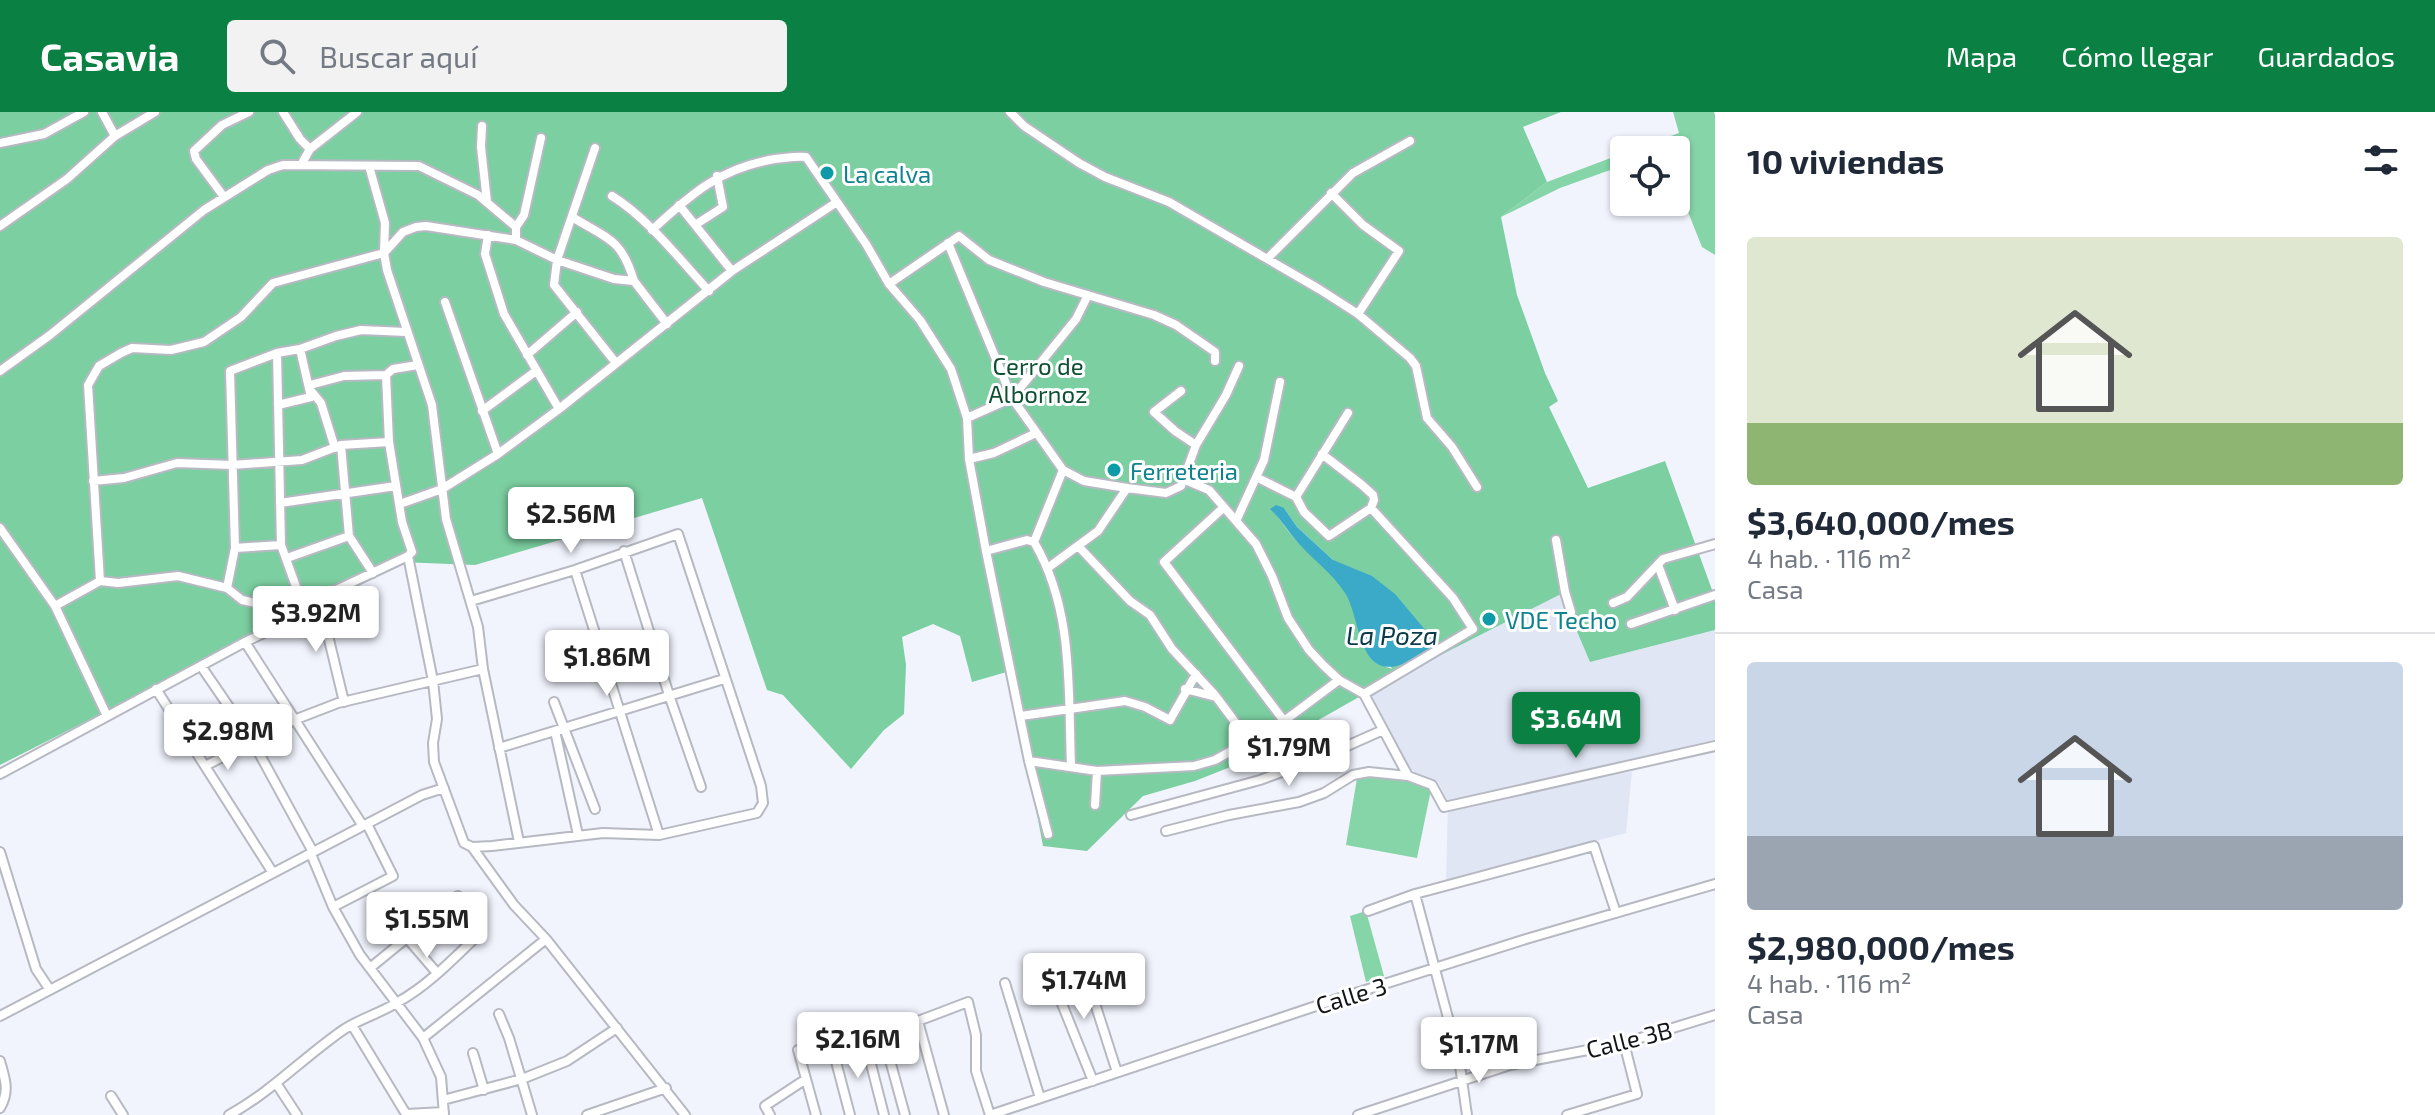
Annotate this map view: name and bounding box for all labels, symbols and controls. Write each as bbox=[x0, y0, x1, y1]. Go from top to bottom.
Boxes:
search box bbox=[227, 20, 787, 92]
text: Casavia bbox=[40, 33, 179, 79]
icon: search bbox=[255, 34, 299, 78]
text: Buscar aquí bbox=[319, 38, 478, 74]
text: Mapa bbox=[1946, 39, 2017, 73]
text: Cómo llegar bbox=[2061, 39, 2214, 73]
text: Guardados bbox=[2258, 39, 2395, 73]
map controls bbox=[1610, 136, 1690, 216]
button: locate bbox=[1610, 136, 1690, 216]
icon: filters bbox=[2359, 138, 2403, 182]
text: 10 viviendas bbox=[1747, 140, 1944, 181]
place label: La calva bbox=[843, 159, 931, 188]
marker: La calva bbox=[818, 164, 836, 182]
icon: home bbox=[2003, 289, 2147, 433]
park label: Cerro de Albornoz bbox=[989, 351, 1087, 408]
place label: Ferreteria bbox=[1130, 456, 1238, 485]
marker: Ferreteria bbox=[1105, 461, 1123, 479]
pin: $2.56M bbox=[506, 487, 636, 555]
text: $2.56M bbox=[526, 497, 616, 528]
text: $3,640,000/mes bbox=[1747, 501, 2015, 542]
text: 4 hab. · 116 m² bbox=[1747, 542, 1912, 573]
text: Casa bbox=[1747, 573, 1804, 604]
pin: $3.92M bbox=[251, 586, 381, 654]
text: $3.92M bbox=[271, 596, 361, 627]
place label: VDE Techo bbox=[1505, 605, 1617, 634]
marker: VDE Techo bbox=[1480, 610, 1498, 628]
water label: La Poza bbox=[1346, 619, 1438, 650]
pin: $1.86M bbox=[542, 630, 672, 698]
text: $1.86M bbox=[563, 640, 651, 671]
pin: $3.64M bbox=[1511, 692, 1641, 760]
text: $3.64M bbox=[1530, 702, 1622, 733]
pin: $2.98M bbox=[163, 704, 293, 772]
text: $2.98M bbox=[182, 714, 274, 745]
icon: home bbox=[2003, 714, 2147, 858]
pin: $1.79M bbox=[1224, 720, 1354, 788]
text: $1.79M bbox=[1247, 730, 1331, 761]
pin: $1.55M bbox=[362, 892, 492, 960]
text: $1.55M bbox=[384, 902, 470, 933]
text: $2,980,000/mes bbox=[1747, 926, 2015, 967]
pin: $1.74M bbox=[1019, 953, 1149, 1021]
text: $1.74M bbox=[1041, 963, 1127, 994]
text: 4 hab. · 116 m² bbox=[1747, 967, 1912, 998]
street label: Calle 3 bbox=[1312, 971, 1390, 1019]
text: Casa bbox=[1747, 998, 1804, 1029]
pin: $2.16M bbox=[793, 1012, 923, 1080]
street label: Calle 3B bbox=[1583, 1014, 1675, 1064]
pin: $1.17M bbox=[1414, 1017, 1544, 1085]
text: $2.16M bbox=[815, 1022, 901, 1053]
text: $1.17M bbox=[1439, 1027, 1519, 1058]

